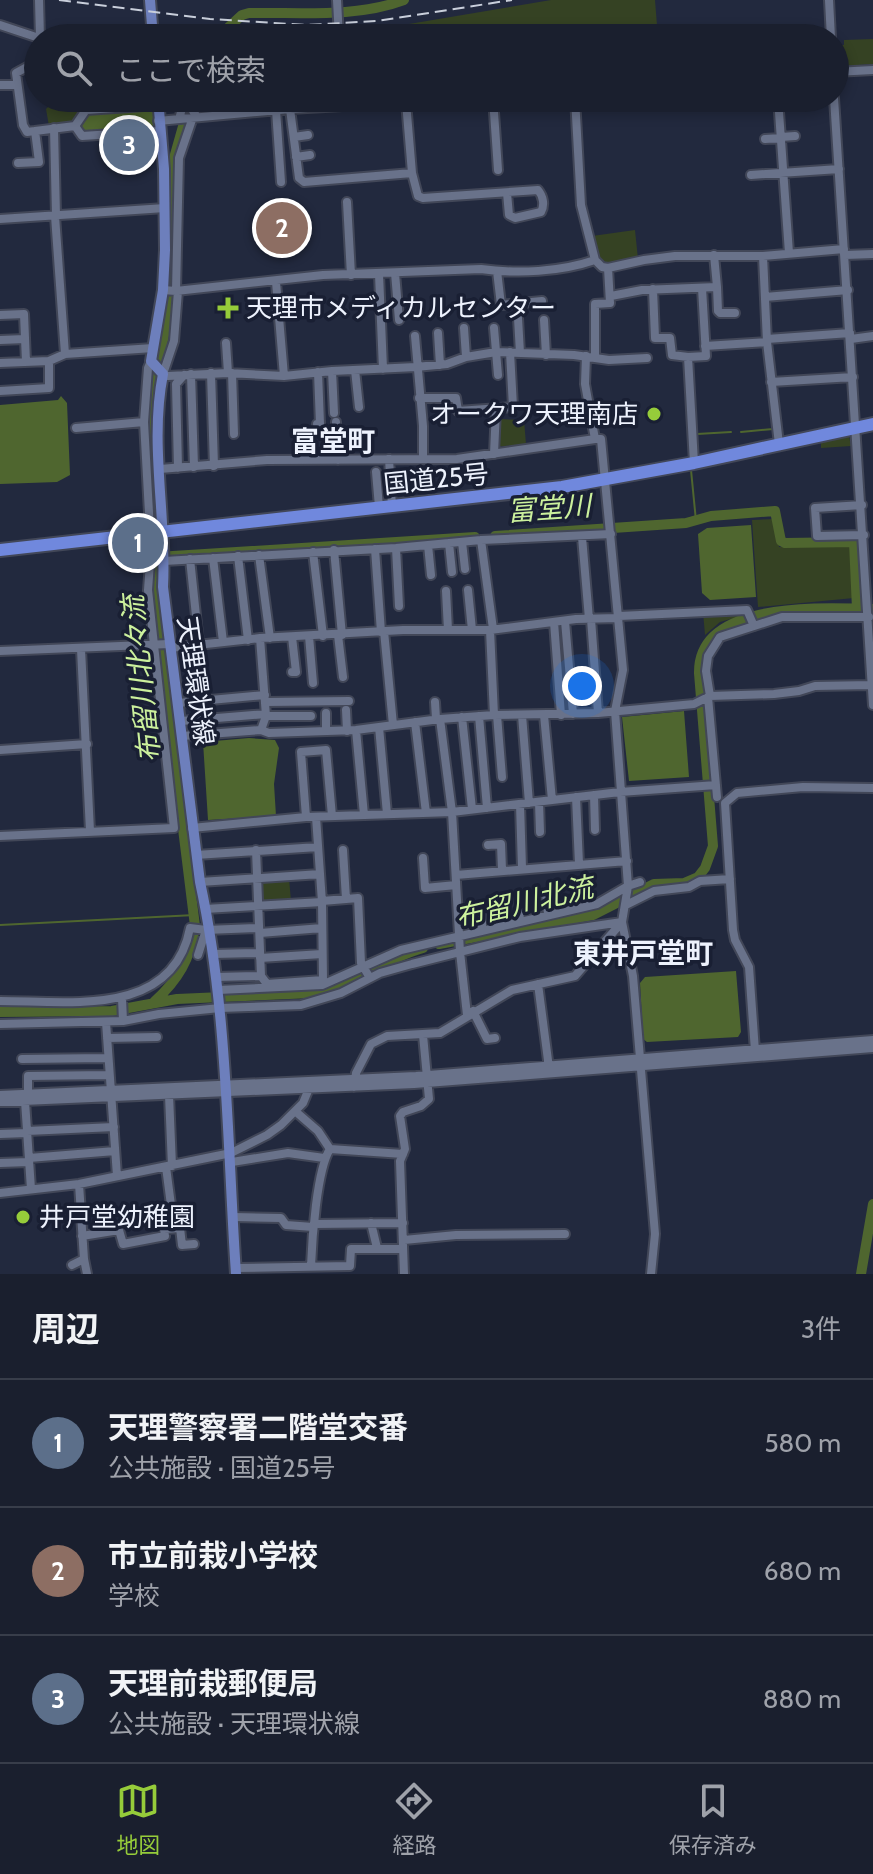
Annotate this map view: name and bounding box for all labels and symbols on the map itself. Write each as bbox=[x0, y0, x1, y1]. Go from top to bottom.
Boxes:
pin: 3 bbox=[103, 115, 155, 175]
pin: 2 bbox=[256, 198, 308, 258]
place label: 天理市メディカルセンター bbox=[246, 292, 556, 324]
marker: 天理市メディカルセンター bbox=[217, 297, 239, 319]
place label: オークワ天理南店 bbox=[430, 398, 638, 430]
marker: オークワ天理南店 bbox=[645, 405, 663, 423]
district label: 富堂町 bbox=[291, 424, 375, 458]
street label: 国道25号 bbox=[382, 458, 490, 500]
water label: 富堂川 bbox=[506, 488, 595, 528]
pin: 1 bbox=[112, 513, 164, 573]
water label: 布留川北々流 bbox=[115, 590, 167, 764]
street label: 天理環状線 bbox=[171, 614, 221, 748]
your location bbox=[562, 666, 602, 706]
water label: 布留川北流 bbox=[452, 869, 600, 934]
district label: 東井戸堂町 bbox=[573, 936, 713, 970]
place label: 井戸堂幼稚園 bbox=[39, 1201, 195, 1233]
marker: 井戸堂幼稚園 bbox=[14, 1208, 32, 1226]

